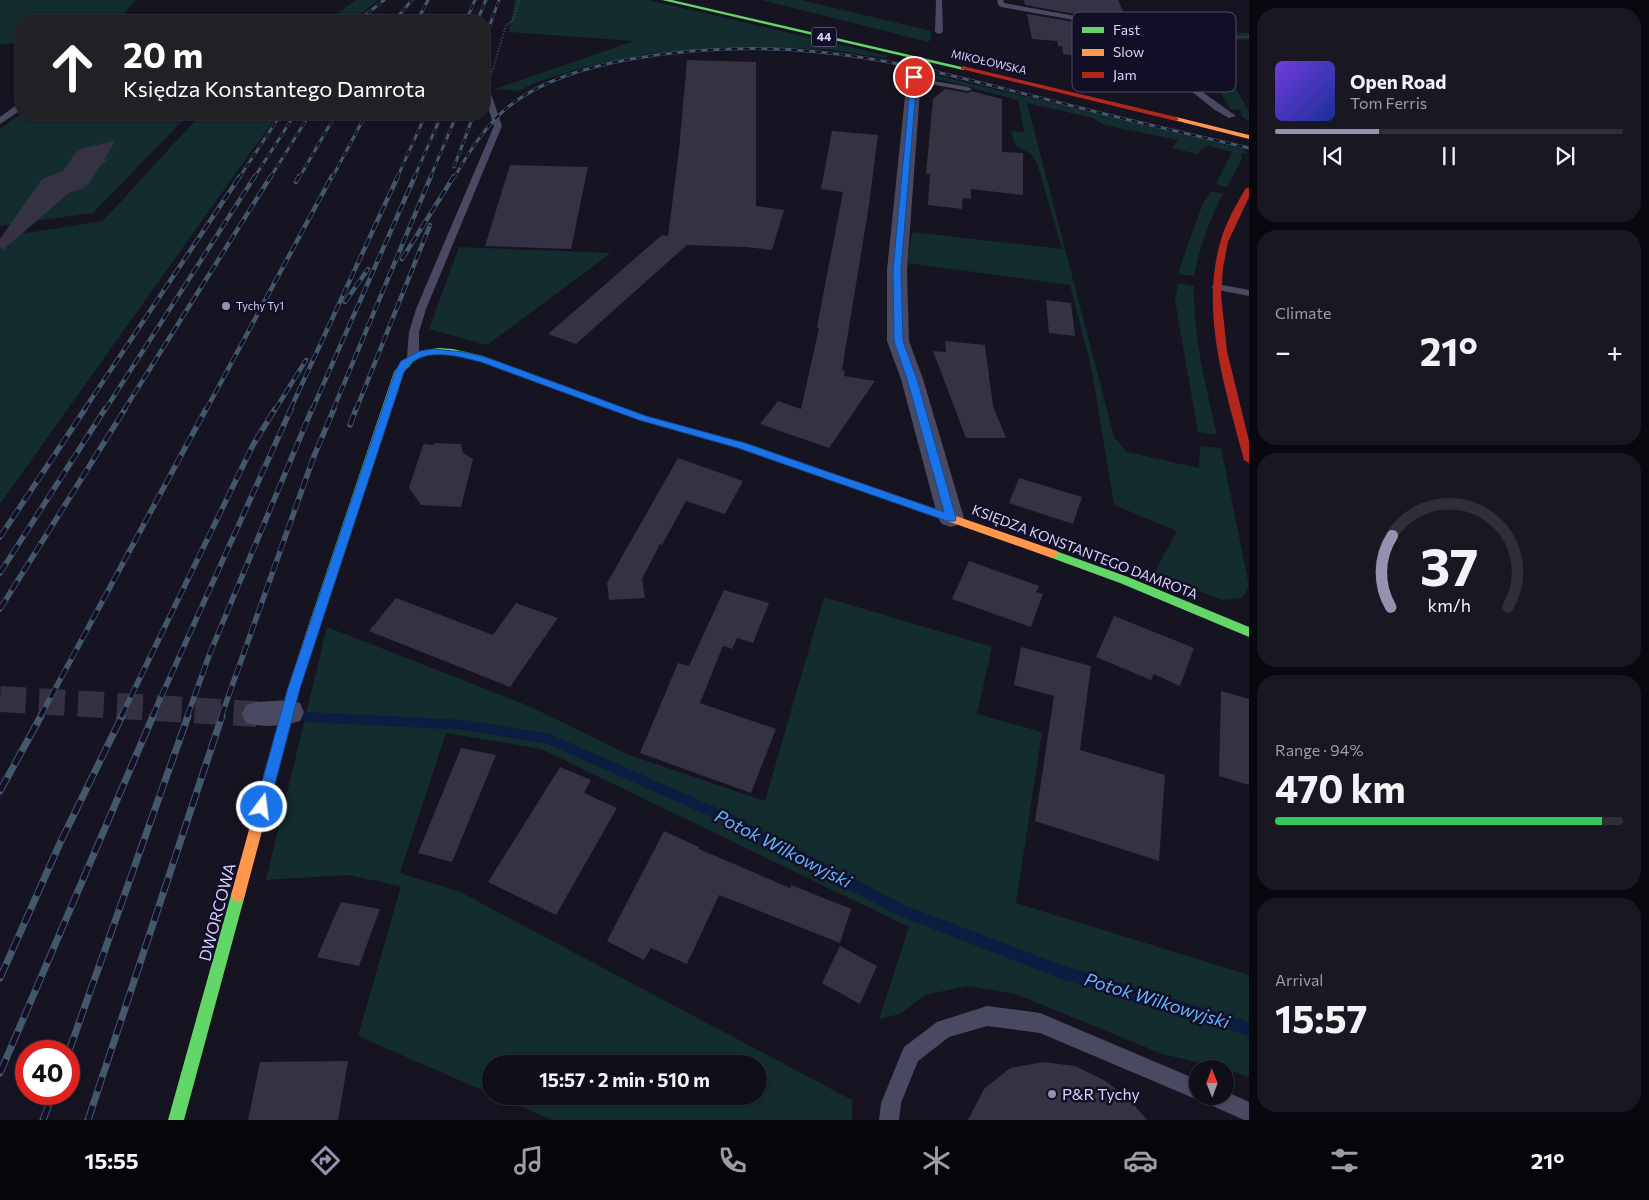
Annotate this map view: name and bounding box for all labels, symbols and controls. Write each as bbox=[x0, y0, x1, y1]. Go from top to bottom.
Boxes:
legend bbox=[1072, 12, 1236, 92]
text: Fast bbox=[1113, 21, 1140, 38]
road number: 44 bbox=[812, 28, 836, 46]
text: 20 m bbox=[123, 32, 203, 75]
icon: ahead bbox=[40, 35, 105, 100]
text: Slow bbox=[1113, 43, 1144, 60]
street label: MIKOŁOWSKA bbox=[950, 46, 1029, 77]
pin bbox=[893, 56, 935, 98]
icon: arrive bbox=[900, 63, 928, 91]
text: Jam bbox=[1113, 66, 1137, 83]
text: Open Road bbox=[1350, 70, 1446, 93]
text: Księdza Konstantego Damrota bbox=[123, 75, 426, 102]
text: Tom Ferris bbox=[1350, 93, 1427, 112]
icon: previous bbox=[1319, 142, 1347, 170]
icon: pause bbox=[1435, 142, 1463, 170]
icon: next bbox=[1551, 142, 1579, 170]
place label: Tychy Ty1 bbox=[236, 299, 284, 312]
marker: Tychy Ty1 bbox=[220, 300, 232, 312]
text: Climate bbox=[1275, 303, 1331, 322]
text: 21° bbox=[1420, 327, 1478, 374]
text: − bbox=[1275, 334, 1291, 368]
text: + bbox=[1607, 334, 1623, 368]
street label: KSIĘDZA KONSTANTEGO DAMROTA bbox=[970, 500, 1201, 603]
text: 37 bbox=[1420, 533, 1478, 597]
text: km/h bbox=[1427, 594, 1471, 616]
text: Range · 94% bbox=[1275, 740, 1363, 759]
text: 470 km bbox=[1275, 764, 1406, 811]
position arrow bbox=[235, 780, 287, 832]
water label: Potok Wilkowyjski bbox=[711, 804, 857, 893]
street label: DWORCOWA bbox=[194, 861, 239, 963]
water label: Potok Wilkowyjski bbox=[1082, 968, 1234, 1033]
text: Arrival bbox=[1275, 970, 1323, 989]
text: 15:57 bbox=[1275, 994, 1367, 1041]
speed limit sign: 40 bbox=[15, 1040, 80, 1105]
north arrow bbox=[1189, 1060, 1234, 1105]
map controls bbox=[1189, 1060, 1234, 1105]
text: 15:57 · 2 min · 510 m bbox=[539, 1068, 710, 1091]
place label: P&R Tychy bbox=[1062, 1084, 1140, 1103]
marker: P&R Tychy bbox=[1046, 1088, 1058, 1100]
icon: directions bbox=[308, 1143, 343, 1178]
icon: music bbox=[511, 1143, 546, 1178]
icon: phone bbox=[715, 1143, 750, 1178]
icon: climate bbox=[919, 1143, 954, 1178]
icon: car bbox=[1123, 1143, 1158, 1178]
icon: filters bbox=[1327, 1143, 1362, 1178]
text: 15:55 bbox=[84, 1147, 139, 1174]
text: 21° bbox=[1531, 1147, 1565, 1174]

